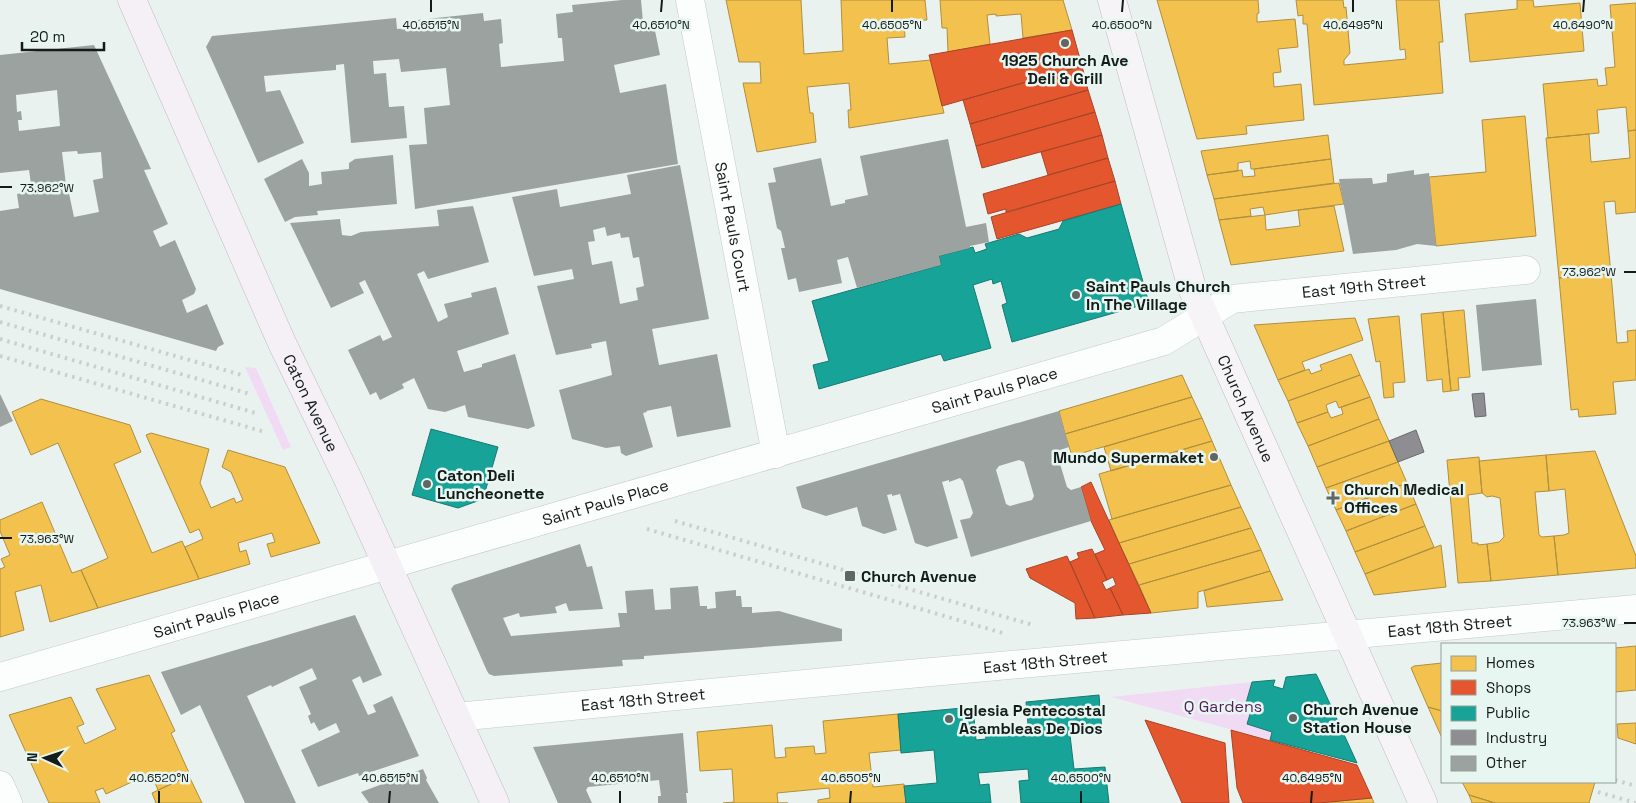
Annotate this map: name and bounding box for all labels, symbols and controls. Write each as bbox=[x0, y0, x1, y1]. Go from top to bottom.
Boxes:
text: 40.6515°N bbox=[402, 17, 460, 33]
text: 40.6510°N bbox=[632, 17, 690, 33]
text: 40.6505°N bbox=[862, 17, 922, 33]
text: 40.6500°N bbox=[1092, 17, 1152, 33]
text: 40.6495°N bbox=[1323, 17, 1383, 33]
text: 40.6490°N bbox=[1553, 17, 1613, 33]
scale bar bbox=[22, 20, 105, 52]
text: 20 m bbox=[30, 27, 65, 46]
marker: 1925 Church Ave Deli & Grill bbox=[1059, 37, 1071, 49]
place label: 1925 Church Ave Deli & Grill bbox=[1001, 50, 1129, 89]
street label: Saint Pauls Court bbox=[710, 160, 755, 294]
text: 73.962°W bbox=[20, 180, 74, 196]
text: 73.962°W bbox=[1562, 264, 1616, 280]
street label: East 19th Street bbox=[1301, 270, 1427, 303]
place label: Saint Pauls Church In The Village bbox=[1086, 276, 1230, 315]
marker: Saint Pauls Church In The Village bbox=[1070, 289, 1082, 301]
street label: Caton Avenue bbox=[278, 351, 343, 456]
street label: Church Avenue bbox=[1212, 352, 1279, 466]
street label: Saint Pauls Place bbox=[929, 362, 1060, 419]
place label: Mundo Supermaket bbox=[1053, 447, 1204, 468]
marker: Mundo Supermaket bbox=[1208, 451, 1220, 463]
place label: Caton Deli Luncheonette bbox=[437, 465, 544, 504]
street label: Saint Pauls Place bbox=[540, 475, 671, 531]
marker: Caton Deli Luncheonette bbox=[421, 478, 433, 490]
place label: Church Medical Offices bbox=[1344, 479, 1464, 518]
marker: Church Medical Offices bbox=[1326, 491, 1340, 505]
text: 73.963°W bbox=[20, 531, 75, 547]
place label: Church Avenue bbox=[861, 566, 977, 587]
marker: Church Avenue bbox=[843, 569, 857, 583]
street label: Saint Pauls Place bbox=[151, 587, 282, 643]
street label: East 18th Street bbox=[1387, 610, 1513, 642]
text: 73.963°W bbox=[1562, 615, 1617, 631]
legend bbox=[1441, 643, 1616, 783]
street label: East 18th Street bbox=[982, 646, 1109, 678]
text: Homes bbox=[1486, 653, 1535, 672]
text: Shops bbox=[1486, 678, 1531, 697]
street label: East 18th Street bbox=[580, 683, 706, 716]
park label: Q Gardens bbox=[1184, 696, 1262, 717]
place label: Church Avenue Station House bbox=[1303, 699, 1419, 738]
place label: Iglesia Pentecostal Asambleas De Dios bbox=[959, 700, 1106, 739]
text: Public bbox=[1486, 703, 1530, 722]
marker: Church Avenue Station House bbox=[1287, 712, 1299, 724]
marker: Iglesia Pentecostal Asambleas De Dios bbox=[943, 713, 955, 725]
text: Industry bbox=[1486, 728, 1547, 747]
north arrow bbox=[20, 733, 70, 783]
text: N bbox=[23, 752, 41, 762]
text: Other bbox=[1486, 753, 1527, 772]
text: 40.6520°N bbox=[129, 770, 189, 786]
text: 40.6515°N bbox=[361, 770, 419, 786]
text: 40.6510°N bbox=[591, 770, 649, 786]
text: 40.6505°N bbox=[821, 770, 881, 786]
text: 40.6500°N bbox=[1051, 770, 1111, 786]
text: 40.6495°N bbox=[1282, 770, 1342, 786]

